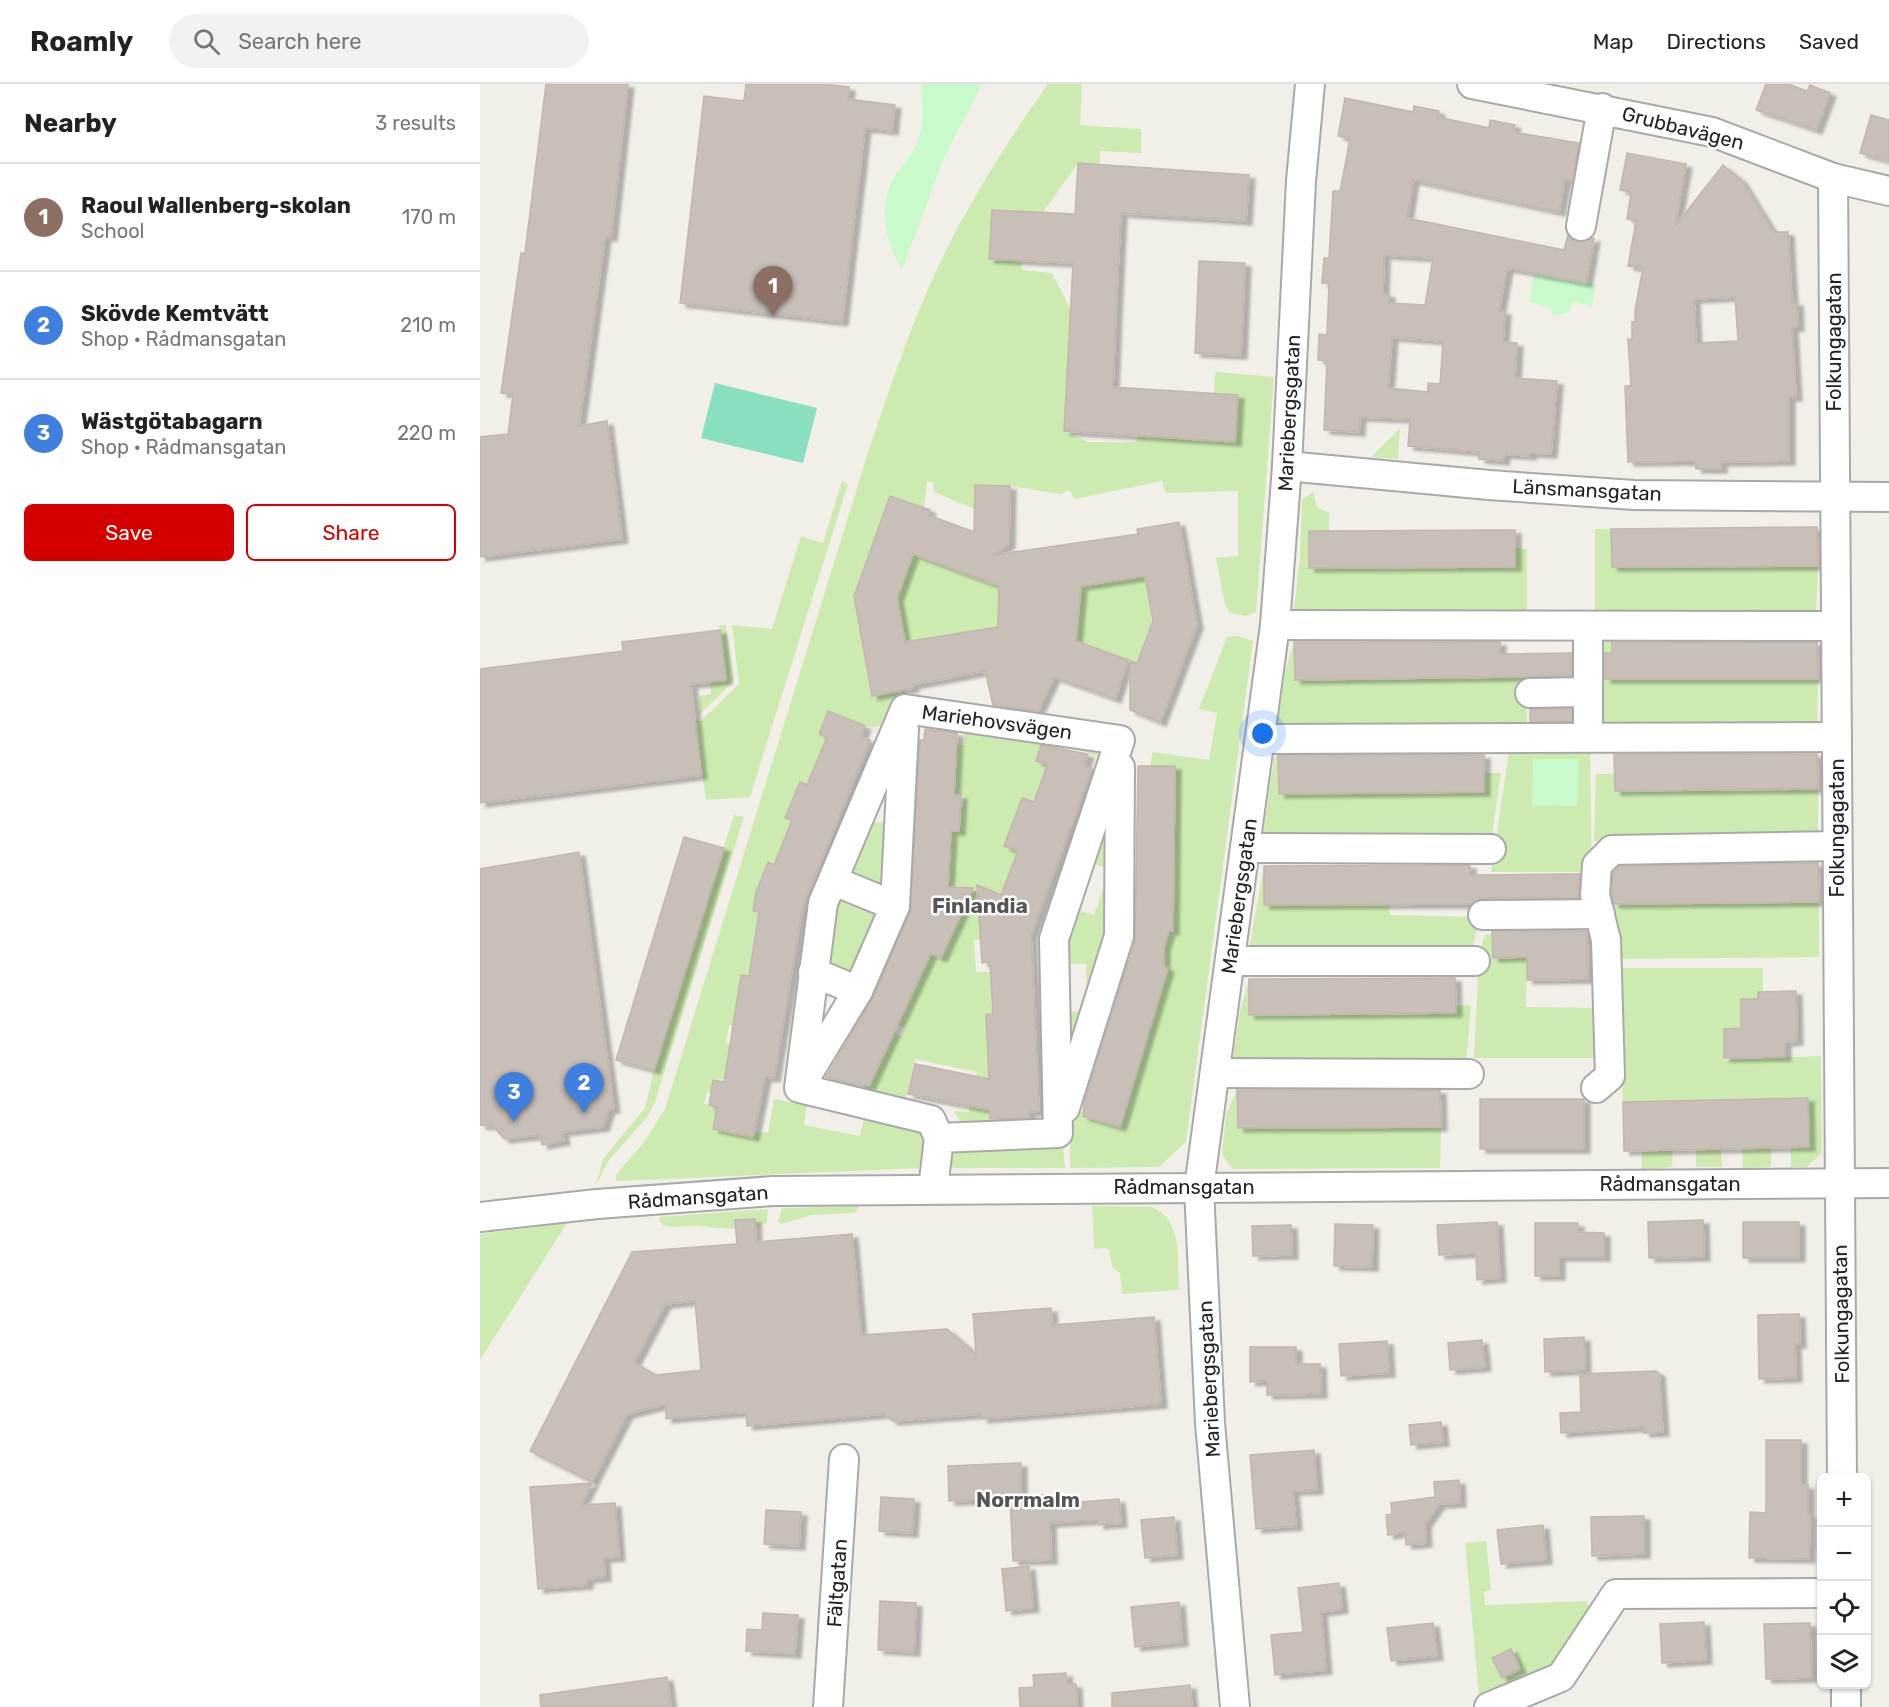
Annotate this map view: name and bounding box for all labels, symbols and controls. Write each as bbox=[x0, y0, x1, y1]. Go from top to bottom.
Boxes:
search box bbox=[169, 14, 589, 68]
text: Roamly bbox=[30, 25, 133, 58]
icon: search bbox=[190, 25, 223, 58]
text: Search here bbox=[238, 28, 362, 55]
text: Map bbox=[1593, 29, 1634, 54]
text: Directions bbox=[1667, 29, 1766, 54]
text: Saved bbox=[1799, 29, 1859, 54]
street label: Grubbavägen bbox=[1620, 101, 1746, 155]
text: Nearby bbox=[24, 108, 117, 139]
text: 3 results bbox=[375, 111, 456, 135]
text: Raoul Wallenberg-skolan bbox=[81, 192, 351, 219]
text: 1 bbox=[39, 205, 48, 229]
text: 170 m bbox=[402, 205, 456, 229]
text: School bbox=[81, 219, 144, 243]
pin: 1 bbox=[754, 266, 792, 316]
street label: Folkungagatan bbox=[1822, 272, 1846, 412]
text: Skövde Kemtvätt bbox=[81, 300, 269, 327]
text: 2 bbox=[37, 313, 50, 337]
text: 210 m bbox=[400, 313, 456, 337]
text: Shop · Rådmansgatan bbox=[81, 327, 286, 351]
street label: Mariebergsgatan bbox=[1273, 334, 1305, 492]
text: Wästgötabagarn bbox=[81, 408, 263, 435]
text: 3 bbox=[37, 421, 50, 445]
text: 220 m bbox=[397, 421, 456, 445]
text: Shop · Rådmansgatan bbox=[81, 435, 286, 459]
street label: Länsmansgatan bbox=[1512, 474, 1662, 506]
button: Save bbox=[24, 504, 234, 561]
button: Share bbox=[246, 504, 456, 561]
street label: Mariehovsvägen bbox=[920, 700, 1074, 744]
your location bbox=[1248, 719, 1277, 748]
street label: Folkungagatan bbox=[1825, 758, 1849, 898]
street label: Mariebergsgatan bbox=[1216, 817, 1262, 975]
district label: Finlandia bbox=[932, 893, 1028, 918]
pin: 2 bbox=[564, 1064, 604, 1113]
pin: 3 bbox=[495, 1072, 534, 1122]
street label: Rådmansgatan bbox=[1599, 1172, 1741, 1196]
street label: Rådmansgatan bbox=[1113, 1175, 1255, 1199]
street label: Rådmansgatan bbox=[627, 1180, 769, 1214]
street label: Folkungagatan bbox=[1828, 1244, 1854, 1384]
street label: Mariebergsgatan bbox=[1193, 1300, 1225, 1458]
map controls bbox=[1817, 1473, 1871, 1689]
button: + bbox=[1817, 1473, 1871, 1527]
district label: Norrmalm bbox=[976, 1487, 1080, 1512]
button: − bbox=[1817, 1527, 1871, 1581]
street label: Fältgatan bbox=[822, 1538, 852, 1628]
button: locate bbox=[1817, 1581, 1871, 1635]
button: layers bbox=[1817, 1635, 1871, 1689]

